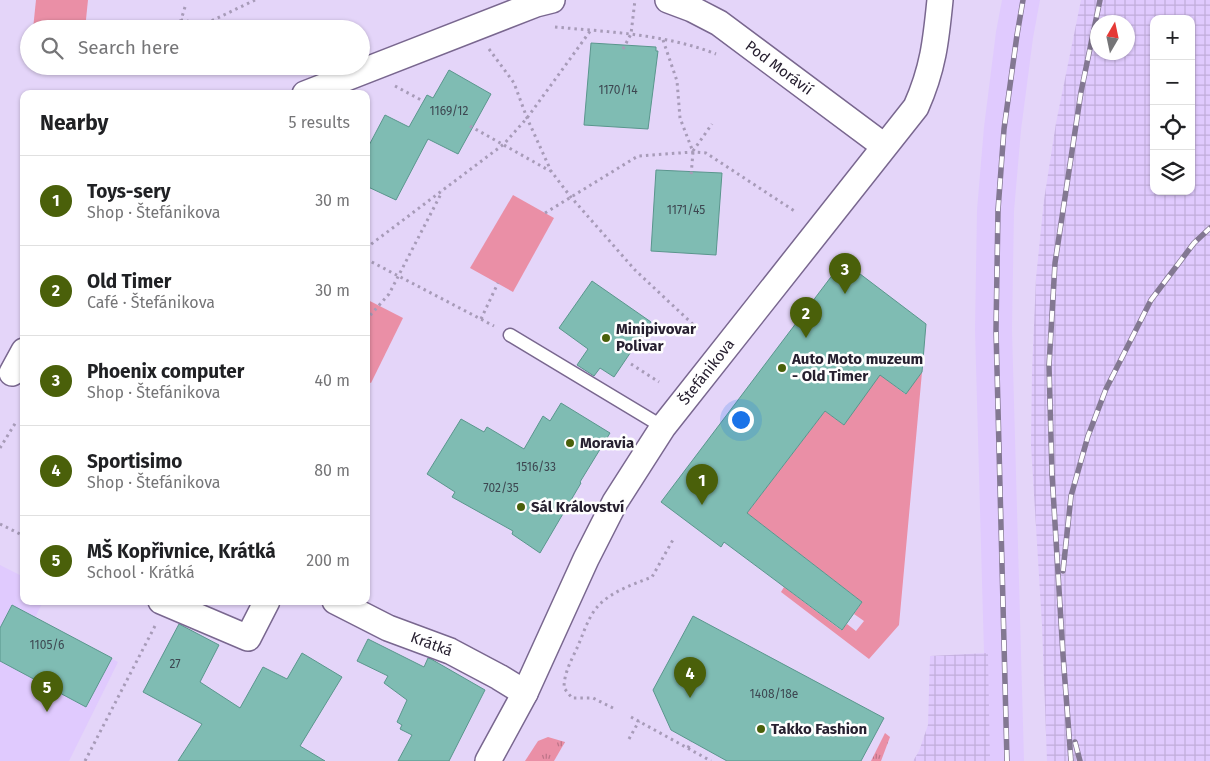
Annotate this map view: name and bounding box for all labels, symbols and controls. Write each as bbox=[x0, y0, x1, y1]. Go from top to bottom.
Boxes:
north arrow bbox=[1090, 15, 1135, 60]
map controls bbox=[1150, 15, 1195, 195]
button: + bbox=[1150, 15, 1195, 60]
search box bbox=[20, 20, 370, 75]
icon: search bbox=[38, 34, 66, 62]
text: Search here bbox=[78, 36, 179, 59]
street label: Pod Morávií bbox=[742, 37, 816, 99]
button: − bbox=[1150, 60, 1195, 105]
house number: 1170/14 bbox=[598, 83, 638, 97]
house number: 1169/12 bbox=[430, 104, 469, 118]
button: locate bbox=[1150, 105, 1195, 150]
text: Nearby bbox=[40, 110, 108, 136]
text: 5 results bbox=[289, 113, 350, 132]
button: layers bbox=[1150, 150, 1195, 195]
text: Toys-sery bbox=[87, 180, 171, 203]
text: 1 bbox=[52, 191, 60, 210]
text: 30 m bbox=[315, 191, 350, 210]
text: Shop · Štefánikova bbox=[87, 203, 221, 222]
house number: 1171/45 bbox=[667, 203, 705, 217]
pin: 3 bbox=[829, 253, 861, 294]
text: Old Timer bbox=[87, 270, 171, 293]
text: 2 bbox=[52, 281, 60, 300]
text: 30 m bbox=[315, 281, 350, 300]
text: Café · Štefánikova bbox=[87, 293, 215, 312]
pin: 2 bbox=[790, 297, 822, 338]
place label: Minipivovar Polivar bbox=[616, 320, 697, 355]
marker: Minipivovar Polivar bbox=[600, 332, 612, 344]
street label: Štefánikova bbox=[675, 335, 738, 408]
place label: Auto Moto muzeum - Old Timer bbox=[791, 350, 923, 385]
text: Phoenix computer bbox=[87, 360, 244, 383]
marker: Auto Moto muzeum - Old Timer bbox=[776, 362, 788, 374]
text: 3 bbox=[52, 371, 60, 390]
text: 40 m bbox=[315, 371, 350, 390]
text: Shop · Štefánikova bbox=[87, 383, 221, 402]
your location bbox=[728, 407, 754, 433]
place label: Moravia bbox=[580, 434, 634, 452]
marker: Moravia bbox=[564, 437, 576, 449]
text: Sportisimo bbox=[87, 450, 182, 473]
house number: 1516/33 bbox=[516, 460, 556, 474]
text: 4 bbox=[51, 461, 61, 480]
text: 80 m bbox=[314, 461, 350, 480]
pin: 1 bbox=[686, 464, 718, 505]
text: Shop · Štefánikova bbox=[87, 473, 221, 492]
house number: 702/35 bbox=[483, 481, 519, 495]
place label: Sál Království bbox=[531, 498, 625, 516]
marker: Sál Království bbox=[515, 501, 527, 513]
text: MŠ Kopřivnice, Krátká bbox=[87, 540, 276, 563]
text: 5 bbox=[52, 551, 60, 570]
text: 200 m bbox=[306, 551, 350, 570]
text: School · Krátká bbox=[87, 563, 195, 582]
street label: Krátká bbox=[408, 628, 455, 660]
house number: 1105/6 bbox=[30, 638, 64, 652]
house number: 27 bbox=[169, 657, 181, 671]
pin: 4 bbox=[674, 657, 706, 698]
pin: 5 bbox=[31, 671, 63, 712]
house number: 1408/18e bbox=[750, 687, 798, 701]
place label: Takko Fashion bbox=[771, 720, 867, 738]
marker: Takko Fashion bbox=[755, 723, 767, 735]

